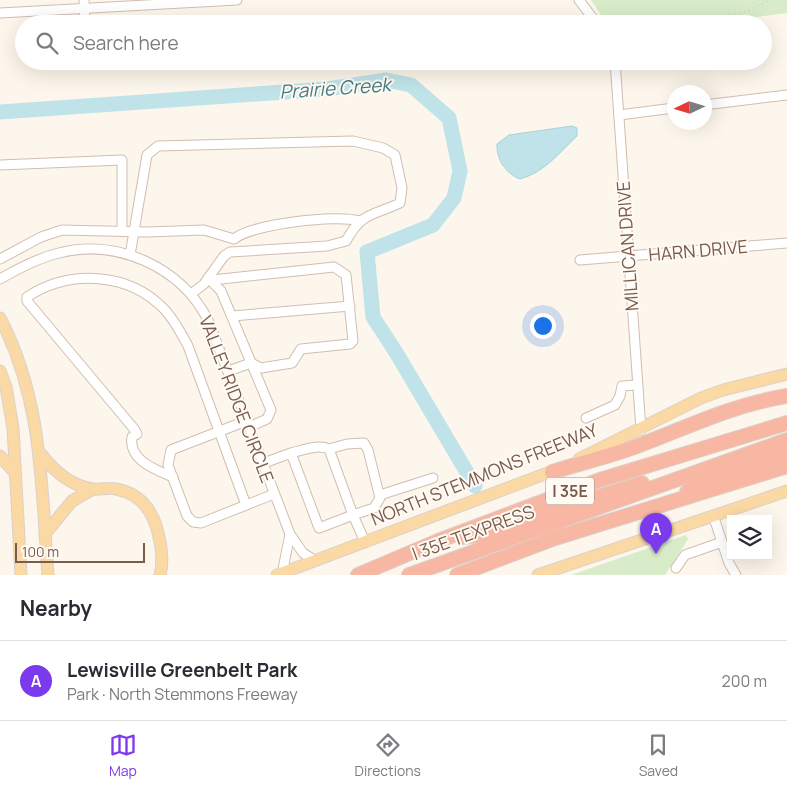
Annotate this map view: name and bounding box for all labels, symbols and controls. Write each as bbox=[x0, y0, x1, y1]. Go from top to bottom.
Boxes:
search box bbox=[15, 15, 772, 70]
icon: search bbox=[33, 29, 61, 57]
text: Search here bbox=[73, 30, 179, 56]
water label: Prairie Creek bbox=[279, 71, 394, 105]
north arrow bbox=[667, 85, 712, 130]
street label: MILLICAN DRIVE bbox=[610, 180, 644, 312]
street label: HARN DRIVE bbox=[647, 234, 749, 266]
street label: VALLEY RIDGE CIRCLE bbox=[194, 312, 280, 486]
your location bbox=[530, 313, 556, 339]
street label: NORTH STEMMONS FREEWAY bbox=[367, 417, 602, 531]
road number: I 35E bbox=[546, 478, 594, 504]
street label: I 35E TEXPRESS bbox=[409, 499, 537, 565]
pin: A bbox=[640, 513, 672, 554]
map controls bbox=[727, 515, 772, 560]
button: layers bbox=[727, 515, 772, 560]
scale bar bbox=[15, 540, 145, 563]
text: 100 m bbox=[22, 542, 59, 561]
text: Nearby bbox=[20, 594, 92, 622]
text: Lewisville Greenbelt Park bbox=[67, 657, 297, 683]
text: A bbox=[31, 670, 41, 692]
text: 200 m bbox=[722, 670, 767, 692]
text: Park · North Stemmons Freeway bbox=[67, 683, 298, 705]
tab: Map bbox=[109, 731, 137, 780]
tab: Directions bbox=[355, 731, 421, 780]
tab: Saved bbox=[639, 731, 678, 780]

